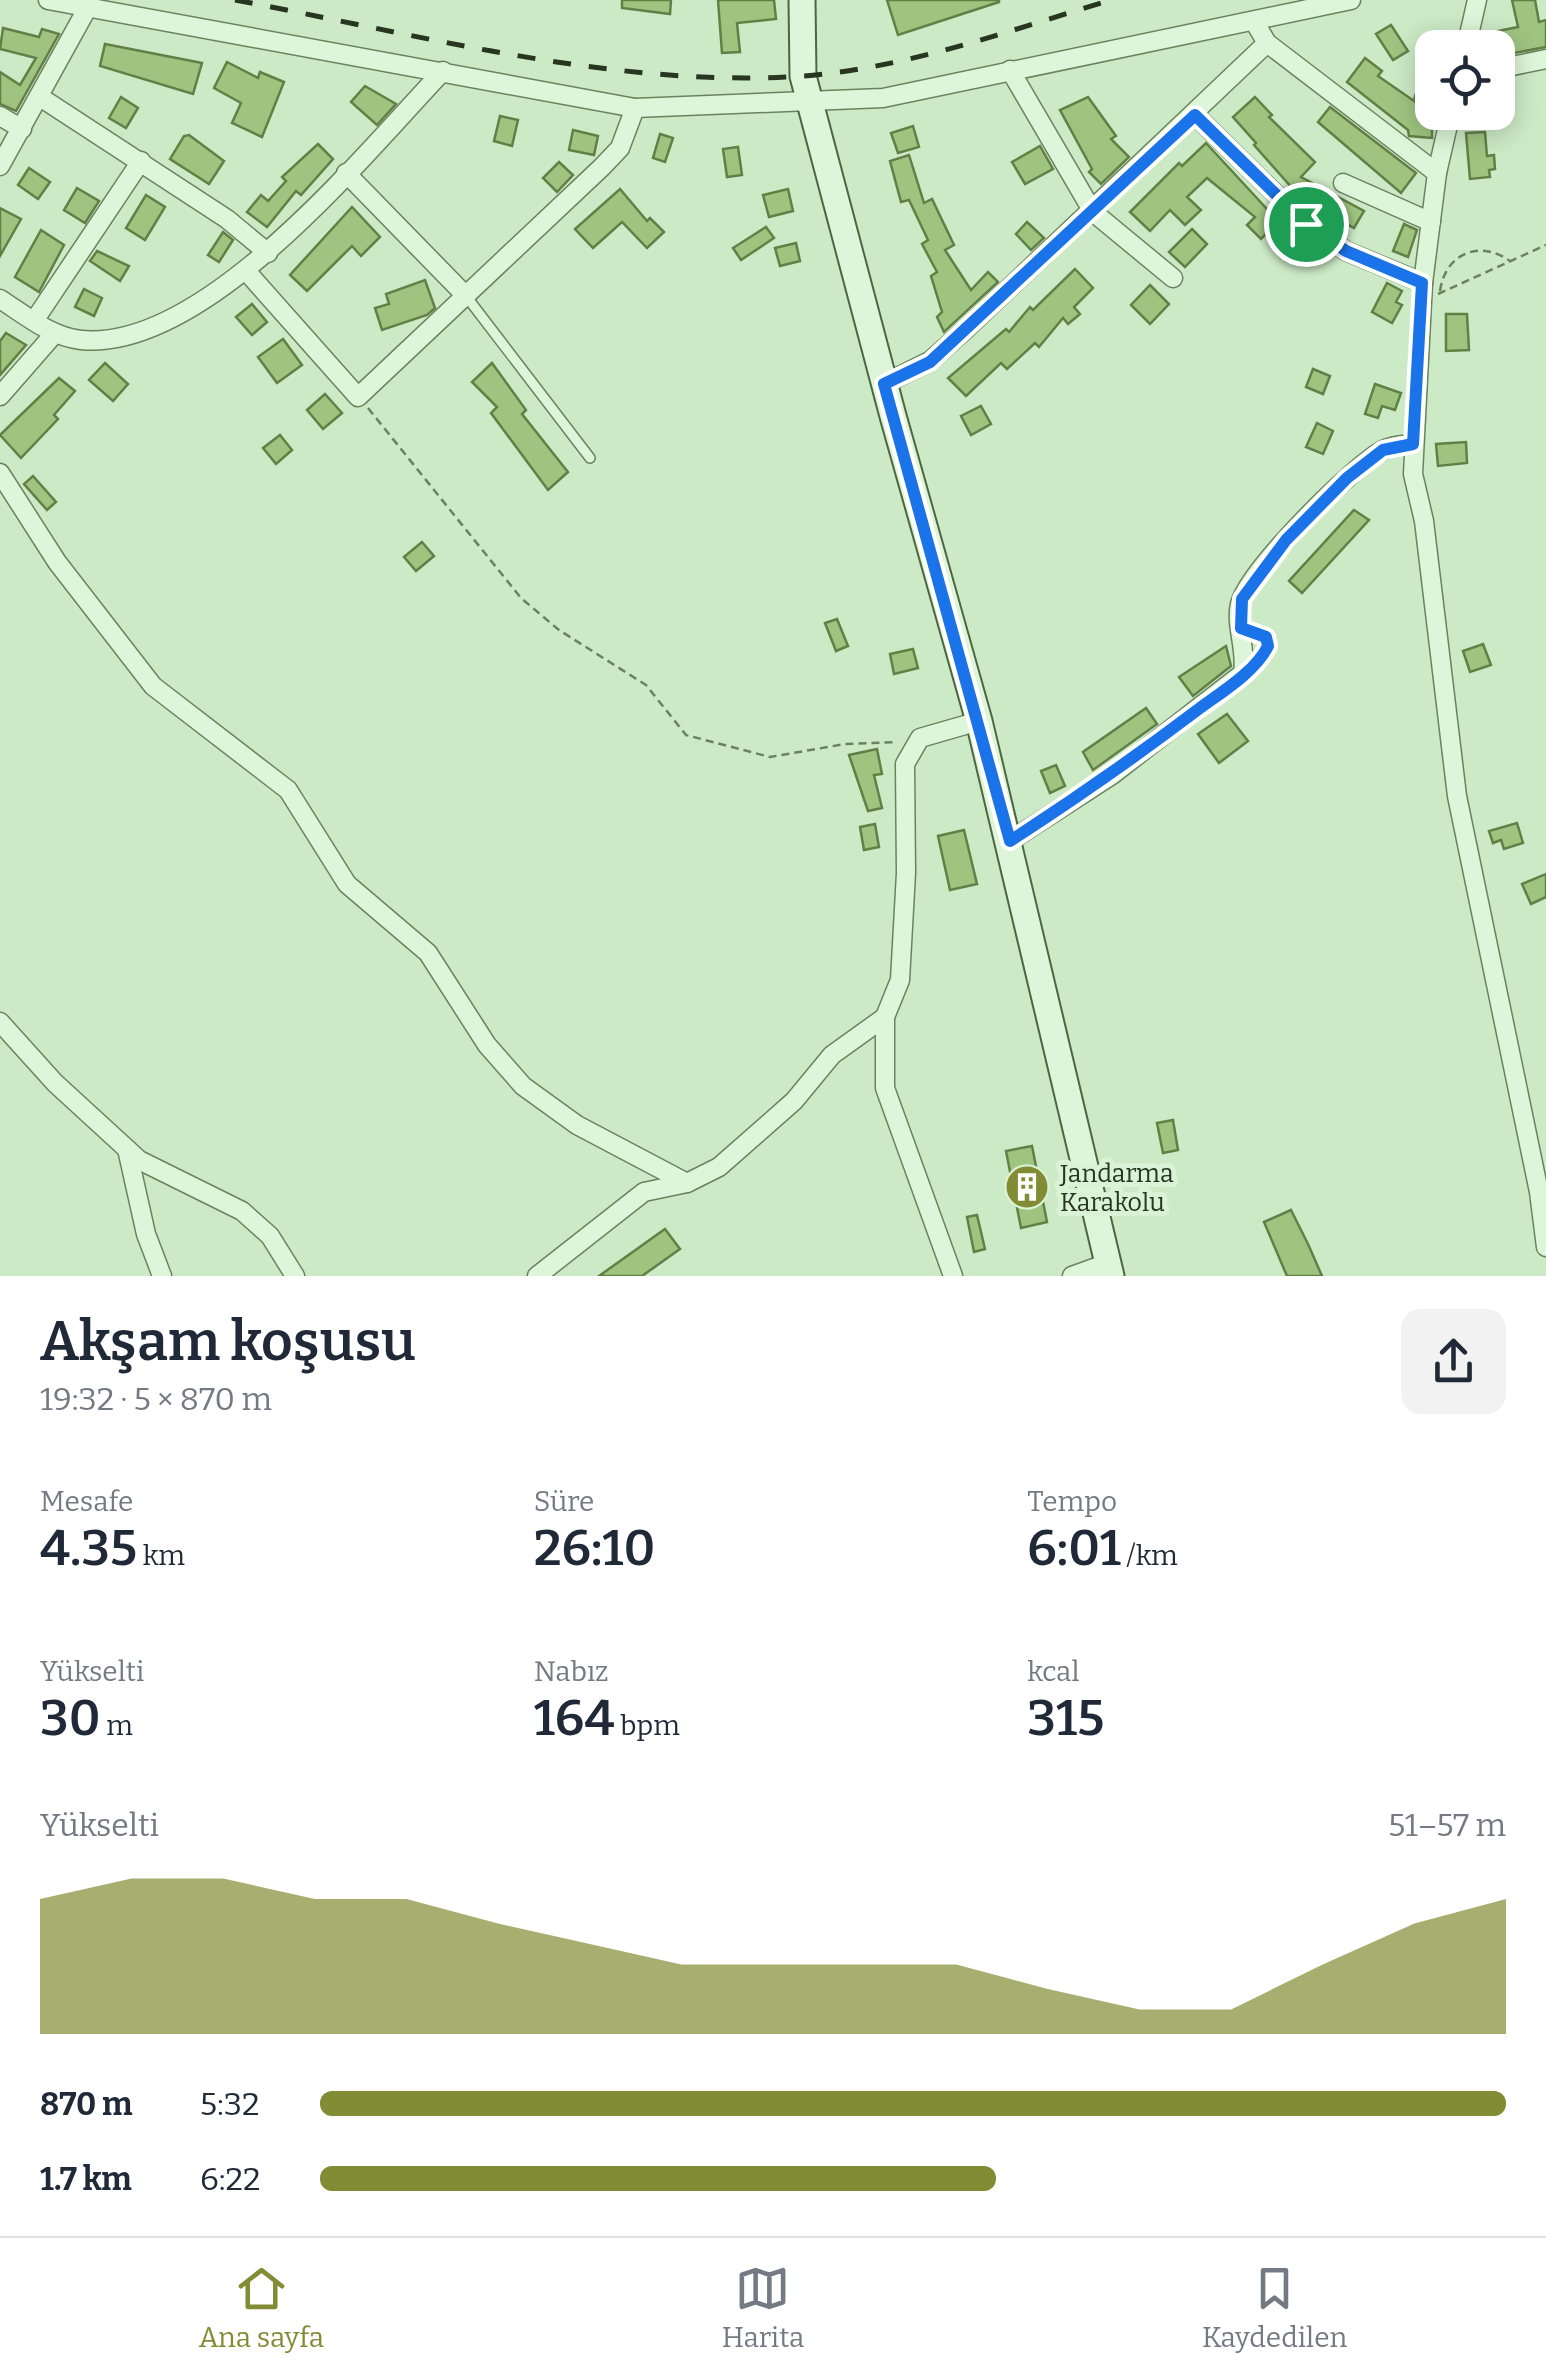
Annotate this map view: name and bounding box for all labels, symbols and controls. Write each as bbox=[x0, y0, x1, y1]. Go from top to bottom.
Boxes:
map controls bbox=[1415, 30, 1515, 130]
button: locate bbox=[1415, 30, 1515, 130]
pin bbox=[1264, 182, 1349, 267]
icon: arrive bbox=[1279, 197, 1334, 252]
place label: Jandarma Karakolu bbox=[1059, 1159, 1174, 1218]
building icon: Jandarma Karakolu bbox=[1004, 1164, 1050, 1210]
text: Akşam koşusu bbox=[40, 1309, 416, 1375]
button: share bbox=[1401, 1309, 1506, 1414]
text: 19:32 · 5 × 870 m bbox=[40, 1380, 272, 1418]
text: Mesafe bbox=[40, 1485, 133, 1518]
text: Süre bbox=[534, 1485, 594, 1518]
text: Tempo bbox=[1027, 1485, 1117, 1518]
text: 4.35 bbox=[40, 1518, 137, 1578]
text: 26:10 bbox=[534, 1518, 655, 1578]
text: 6:01 bbox=[1027, 1518, 1121, 1578]
text: km bbox=[137, 1539, 185, 1572]
text: /km bbox=[1121, 1539, 1178, 1572]
text: Yükselti bbox=[40, 1655, 144, 1688]
text: Nabız bbox=[534, 1655, 608, 1688]
text: kcal bbox=[1027, 1655, 1079, 1688]
text: 30 bbox=[40, 1688, 101, 1748]
text: 164 bbox=[534, 1688, 615, 1748]
text: 315 bbox=[1027, 1688, 1104, 1748]
text: m bbox=[101, 1709, 133, 1742]
text: bpm bbox=[615, 1709, 680, 1742]
text: Yükselti bbox=[40, 1806, 159, 1844]
text: 51–57 m bbox=[1388, 1806, 1506, 1844]
text: 870 m bbox=[40, 2085, 133, 2123]
text: 5:32 bbox=[200, 2085, 260, 2123]
text: 1.7 km bbox=[40, 2160, 132, 2198]
text: 6:22 bbox=[200, 2160, 260, 2198]
tab: Ana sayfa bbox=[199, 2261, 324, 2354]
tab: Harita bbox=[722, 2261, 804, 2354]
tab: Kaydedilen bbox=[1202, 2261, 1347, 2354]

